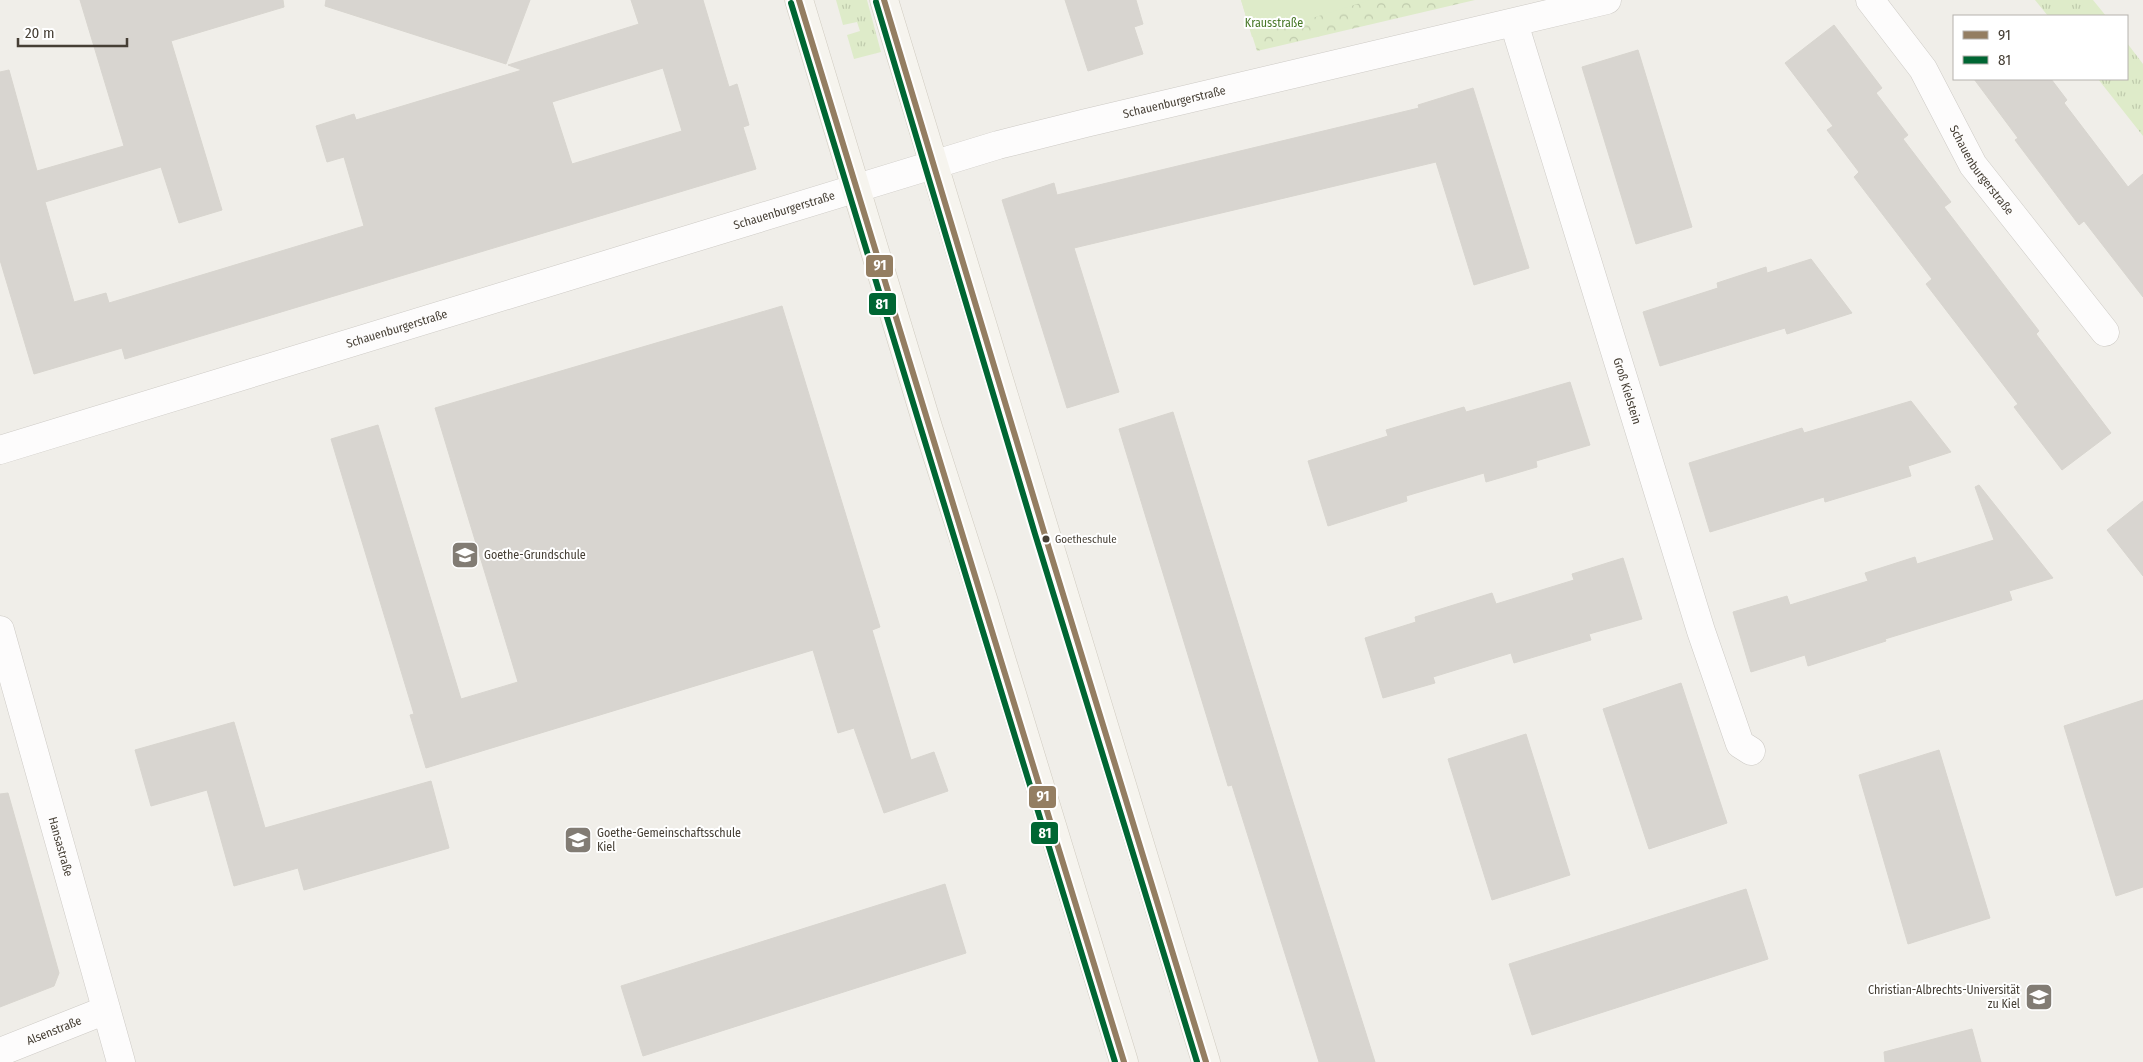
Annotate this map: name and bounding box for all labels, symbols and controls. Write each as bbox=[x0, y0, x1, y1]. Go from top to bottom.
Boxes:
scale bar bbox=[18, 15, 126, 47]
legend bbox=[1953, 15, 2128, 80]
park label: Krausstraße bbox=[1245, 16, 1303, 30]
text: 20 m bbox=[25, 24, 55, 42]
text: 91 bbox=[1998, 26, 2011, 44]
text: 81 bbox=[1998, 51, 2011, 69]
street label: Schauenburgerstraße bbox=[1122, 83, 1227, 121]
street label: Schauenburgerstraße bbox=[1947, 123, 2017, 217]
street label: Schauenburgerstraße bbox=[732, 188, 837, 232]
line badge: 91 bbox=[865, 254, 894, 278]
text: 91 bbox=[874, 257, 886, 274]
line badge: 81 bbox=[868, 292, 897, 316]
text: 81 bbox=[876, 296, 889, 313]
street label: Schauenburgerstraße bbox=[345, 307, 449, 351]
street label: Groß Kielstein bbox=[1610, 356, 1644, 426]
place label: Goetheschule bbox=[1055, 533, 1117, 546]
marker: Goetheschule bbox=[1041, 534, 1051, 544]
school or university icon: Goethe-Grundschule bbox=[450, 540, 480, 570]
place label: Goethe-Grundschule bbox=[484, 548, 586, 562]
line badge: 91 bbox=[1028, 785, 1057, 809]
text: 91 bbox=[1037, 788, 1049, 805]
street label: Hansastraße bbox=[46, 815, 76, 878]
line badge: 81 bbox=[1030, 821, 1059, 845]
school or university icon: Goethe-Gemeinschaftsschule Kiel bbox=[563, 825, 593, 855]
text: 81 bbox=[1039, 825, 1052, 842]
place label: Goethe-Gemeinschaftsschule Kiel bbox=[597, 826, 741, 854]
school or university icon: Christian-Albrechts-Universität zu Kiel bbox=[2024, 982, 2054, 1012]
place label: Christian-Albrechts-Universität zu Kiel bbox=[1868, 983, 2020, 1011]
street label: Alsenstraße bbox=[24, 1013, 84, 1048]

